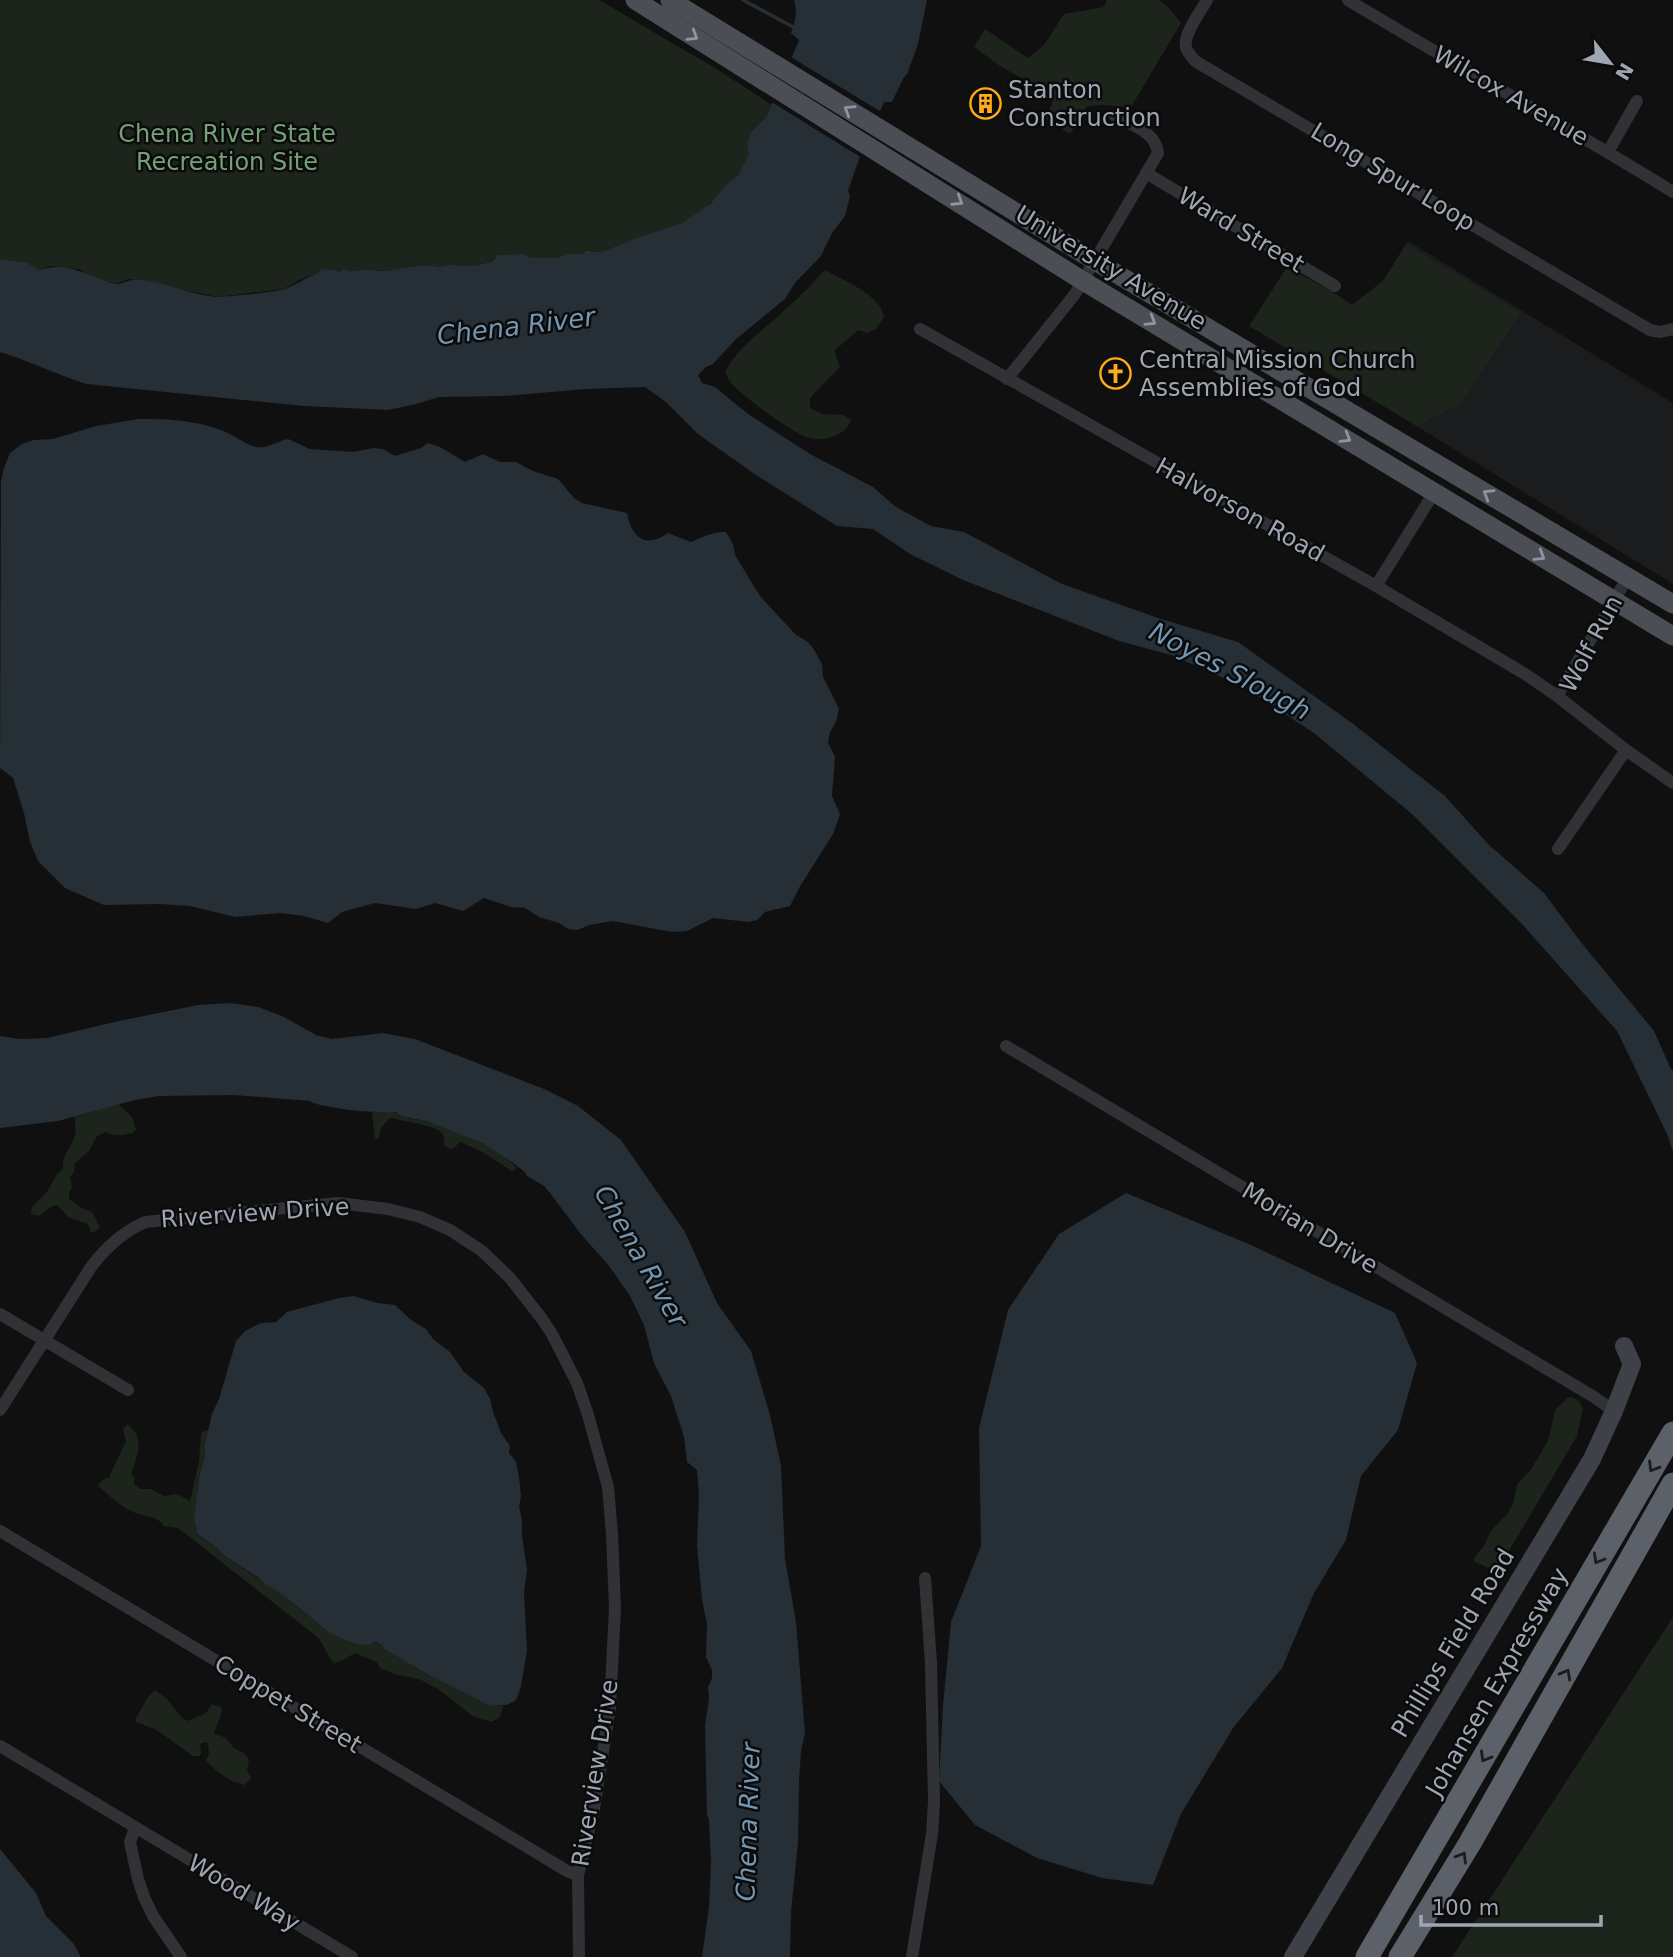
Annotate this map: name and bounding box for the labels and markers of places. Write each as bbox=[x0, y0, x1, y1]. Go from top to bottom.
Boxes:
place label: Stanton Construction bbox=[1008, 76, 1161, 132]
building icon: Stanton Construction bbox=[968, 87, 1002, 121]
place label: Central Mission Church Assemblies of God bbox=[1139, 346, 1416, 402]
church icon: Central Mission Church Assemblies of God bbox=[1099, 357, 1133, 391]

